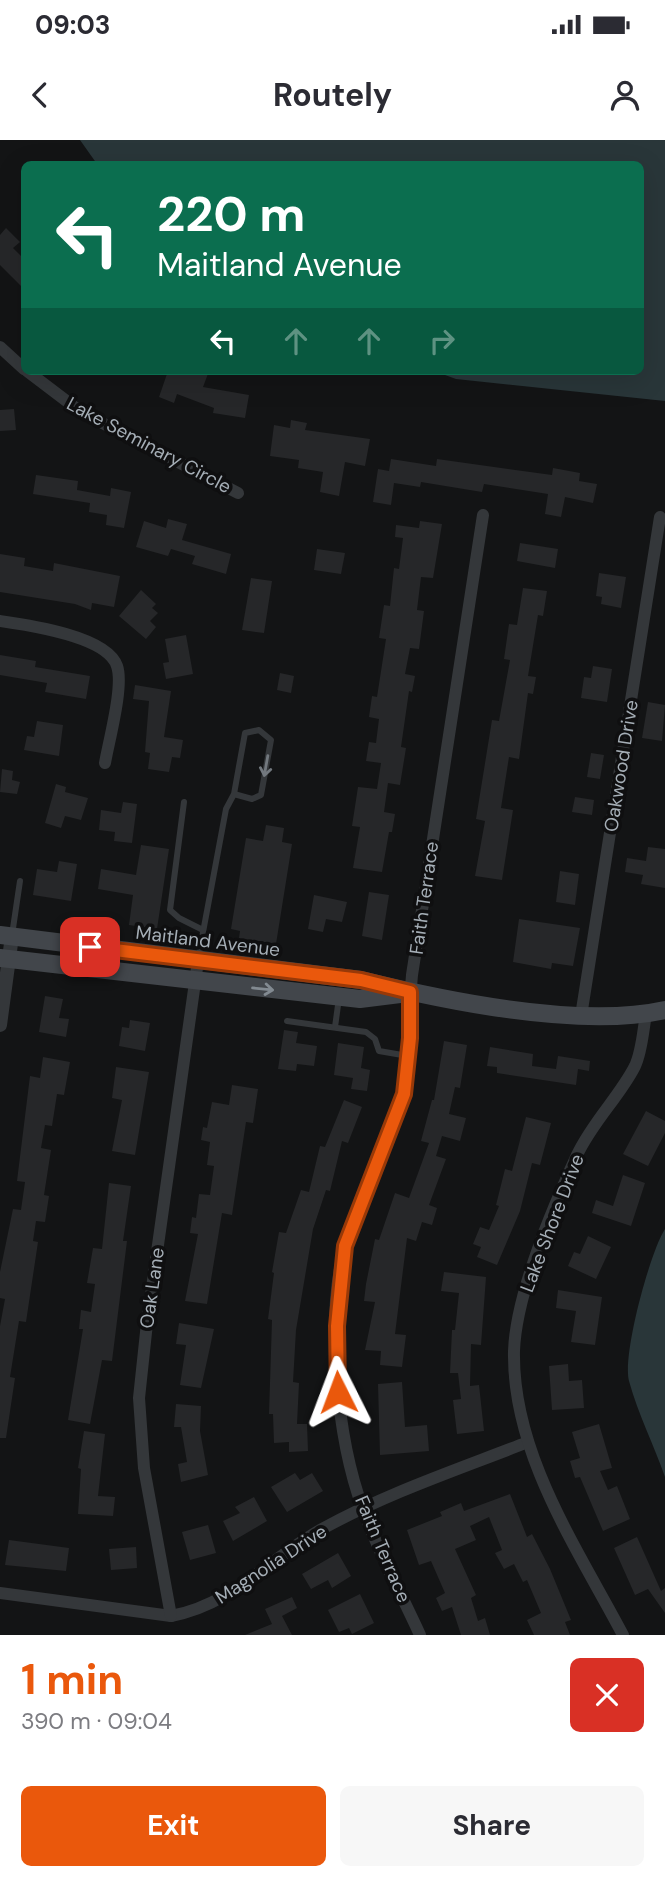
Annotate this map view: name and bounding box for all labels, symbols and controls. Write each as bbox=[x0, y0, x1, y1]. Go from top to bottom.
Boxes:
text: 09:03 bbox=[35, 8, 110, 42]
text: Routely bbox=[273, 74, 392, 116]
icon: back bbox=[21, 76, 59, 114]
icon: person bbox=[606, 76, 644, 114]
text: 220 m bbox=[157, 182, 305, 246]
icon: left bbox=[42, 189, 133, 280]
text: Maitland Avenue bbox=[157, 244, 402, 286]
icon: left bbox=[204, 322, 242, 360]
icon: ahead bbox=[277, 322, 315, 360]
icon: ahead bbox=[350, 322, 388, 360]
icon: right bbox=[423, 322, 461, 360]
street label: Lake Seminary Circle bbox=[62, 391, 236, 499]
street label: Oakwood Drive bbox=[598, 698, 644, 834]
one-way arrow bbox=[259, 754, 272, 777]
street label: Faith Terrace bbox=[404, 840, 444, 956]
pin bbox=[60, 917, 120, 977]
street label: Maitland Avenue bbox=[134, 920, 282, 962]
icon: arrive bbox=[71, 928, 109, 966]
one-way arrow bbox=[251, 983, 274, 996]
street label: Lake Shore Drive bbox=[514, 1150, 590, 1296]
street label: Oak Lane bbox=[134, 1246, 170, 1330]
position arrow bbox=[301, 1355, 375, 1429]
street label: Faith Terrace bbox=[349, 1492, 417, 1606]
street label: Magnolia Drive bbox=[210, 1519, 332, 1609]
text: 1 min bbox=[21, 1652, 123, 1707]
button: close bbox=[570, 1658, 644, 1732]
text: 390 m · 09:04 bbox=[21, 1706, 172, 1736]
button: Exit bbox=[21, 1786, 326, 1866]
button: Share bbox=[340, 1786, 644, 1866]

